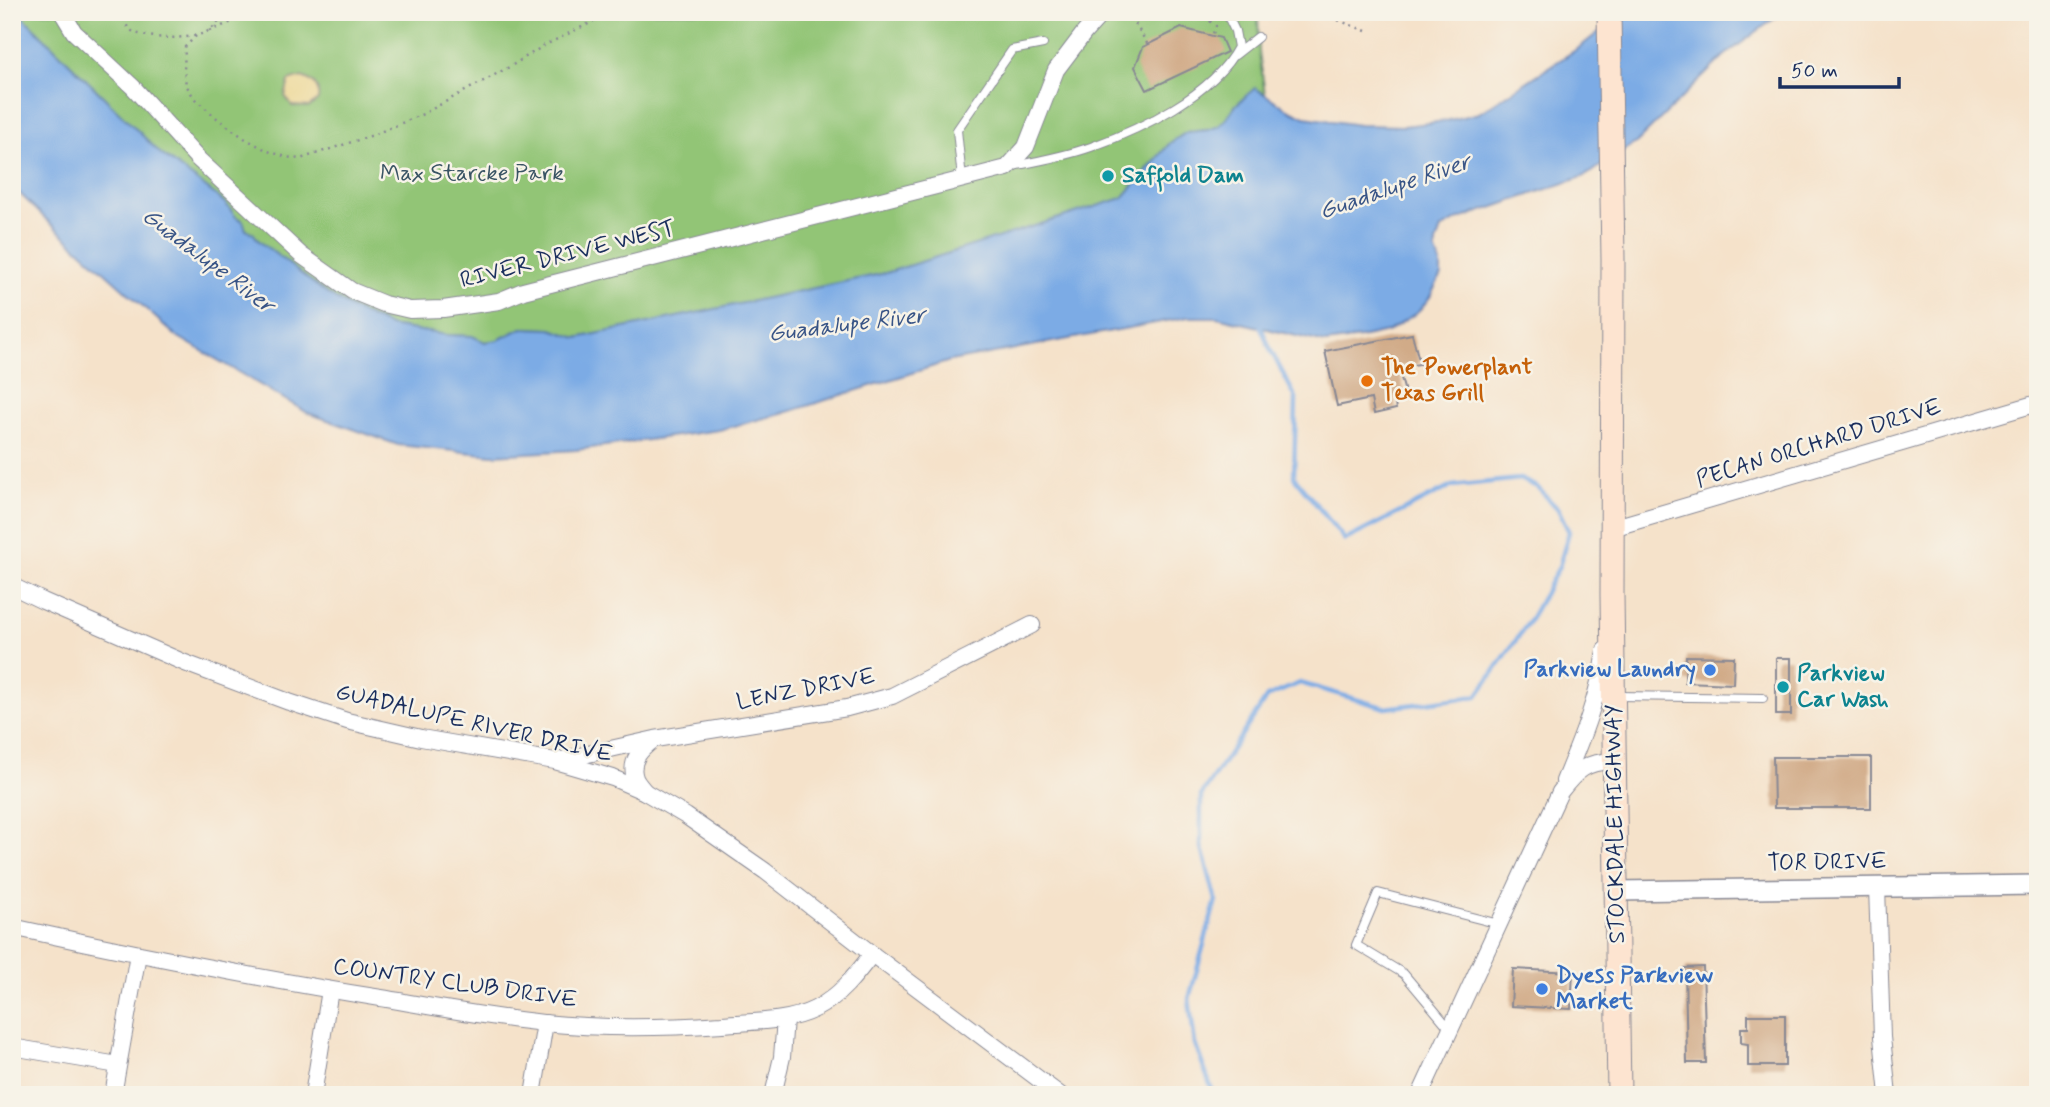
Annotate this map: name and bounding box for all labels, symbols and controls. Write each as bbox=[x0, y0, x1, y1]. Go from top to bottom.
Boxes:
scale bar bbox=[1780, 46, 1899, 90]
text: 50 m bbox=[1791, 57, 1838, 85]
water label: Guadalupe River bbox=[1315, 146, 1478, 227]
park label: Max Starcke Park bbox=[380, 159, 564, 189]
place label: Saffold Dam bbox=[1122, 161, 1244, 192]
marker: Saffold Dam bbox=[1100, 168, 1116, 184]
water label: Guadalupe River bbox=[135, 201, 283, 323]
street label: RIVER DRIVE WEST bbox=[457, 214, 679, 296]
water label: Guadalupe River bbox=[766, 300, 930, 350]
place label: The Powerplant Texas Grill bbox=[1381, 353, 1533, 409]
marker: The Powerplant Texas Grill bbox=[1359, 373, 1375, 389]
street label: PECAN ORCHARD DRIVE bbox=[1693, 392, 1945, 496]
place label: Parkview Laundry bbox=[1523, 655, 1696, 685]
place label: Parkview Car Wash bbox=[1797, 659, 1889, 715]
street label: LENZ DRIVE bbox=[734, 662, 878, 718]
marker: Parkview Laundry bbox=[1702, 662, 1718, 678]
street label: GUADALUPE RIVER DRIVE bbox=[333, 678, 615, 770]
marker: Parkview Car Wash bbox=[1775, 679, 1791, 695]
street label: STOCKDALE HIGHWAY bbox=[1599, 704, 1633, 944]
street label: TOR DRIVE bbox=[1767, 847, 1887, 879]
street label: COUNTRY CLUB DRIVE bbox=[331, 952, 579, 1016]
place label: Dyess Parkview Market bbox=[1556, 961, 1713, 1017]
marker: Dyess Parkview Market bbox=[1534, 981, 1550, 997]

